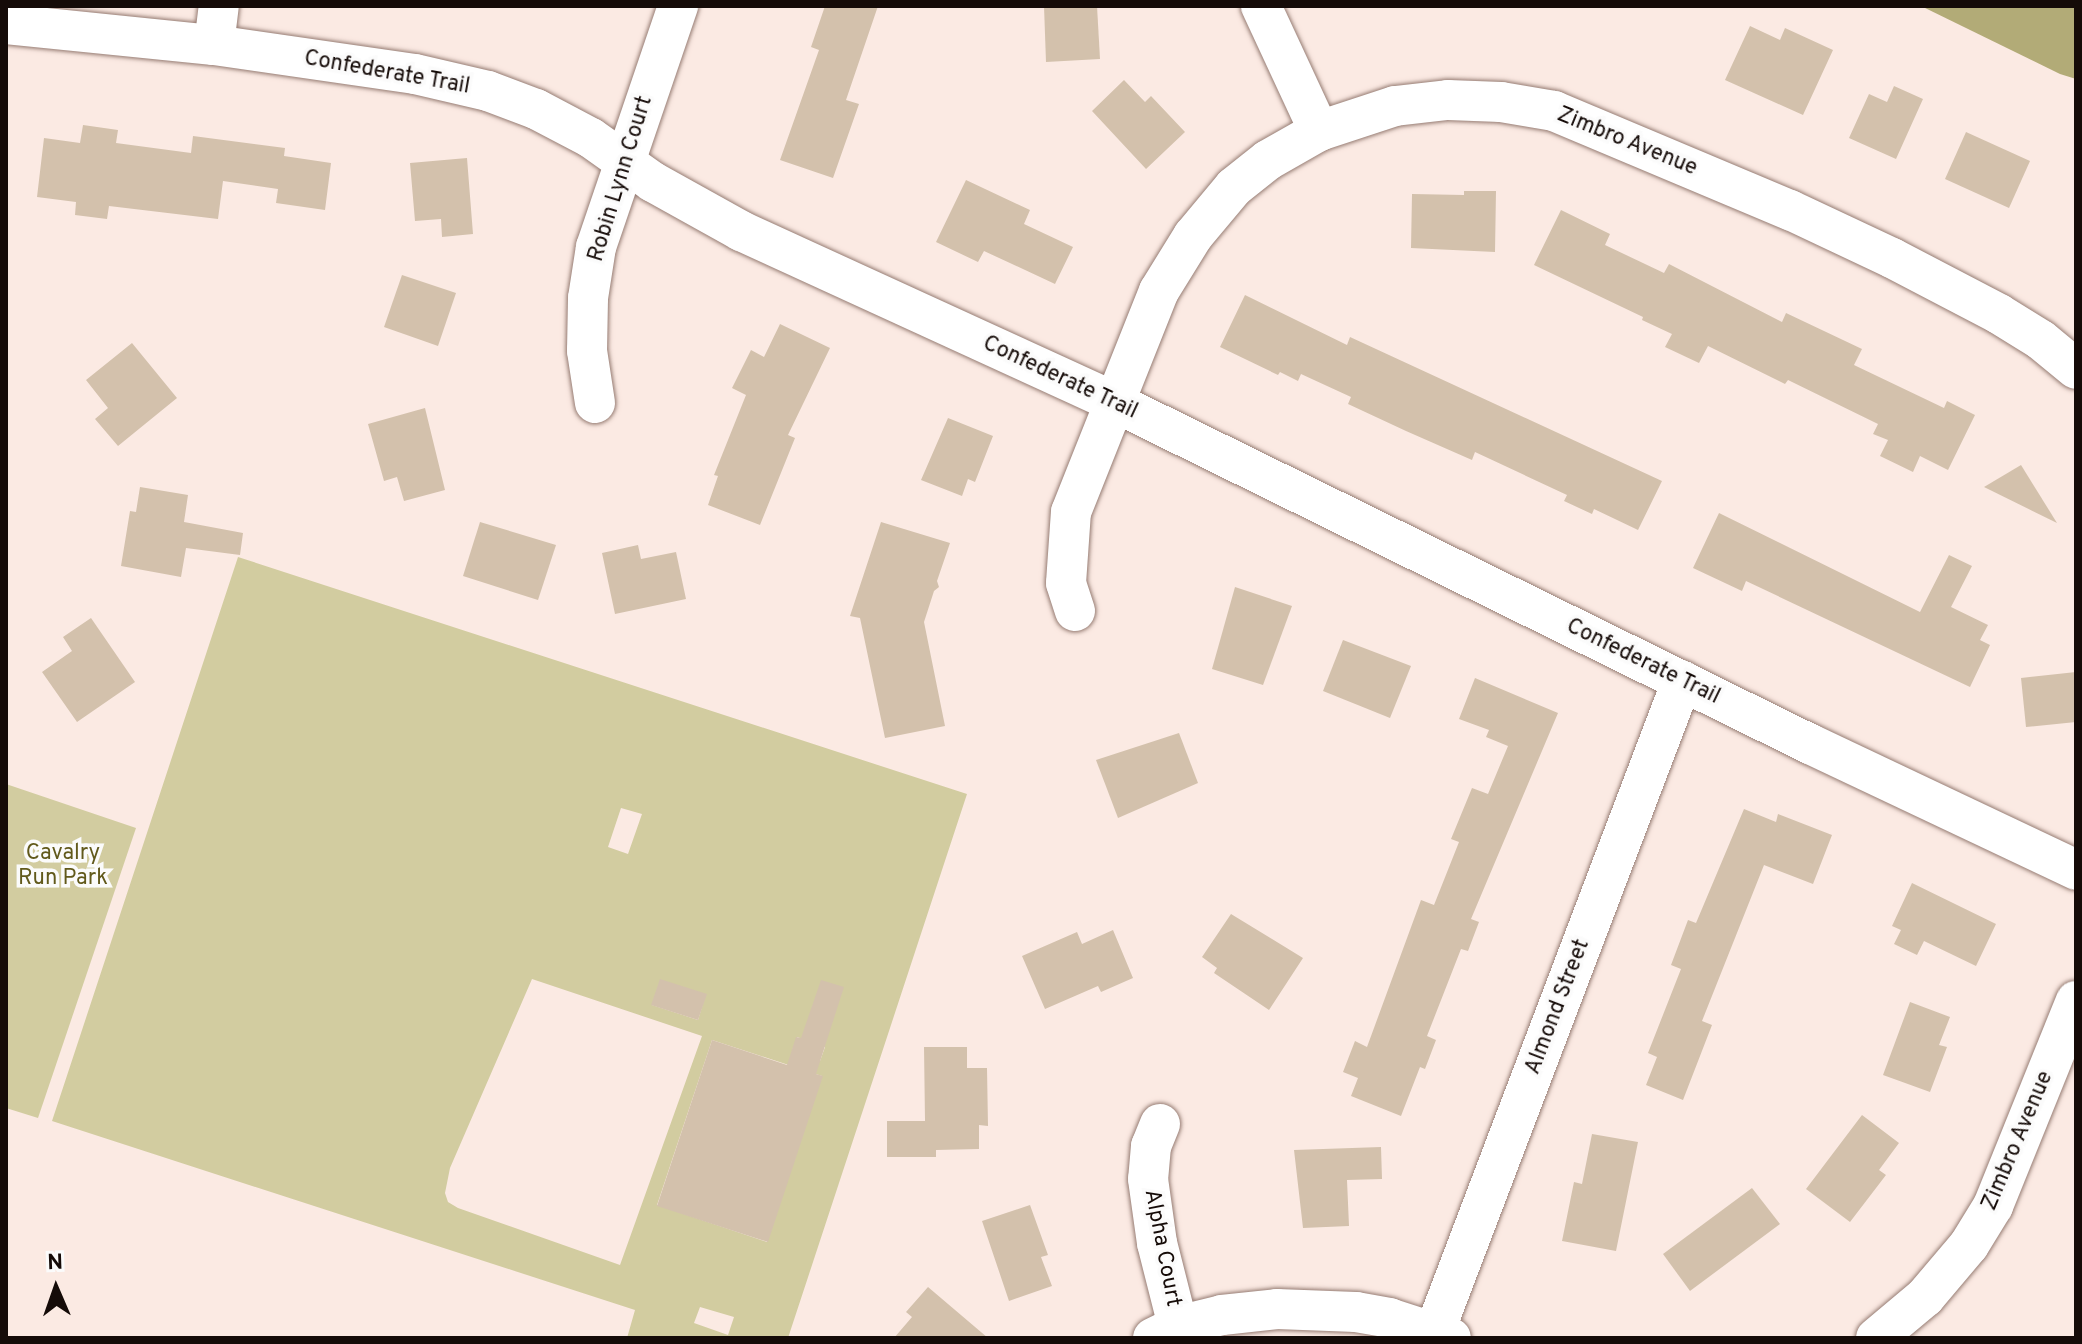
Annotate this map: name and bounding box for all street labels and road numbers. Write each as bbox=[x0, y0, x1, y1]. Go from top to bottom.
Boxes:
street label: Confederate Trail bbox=[302, 45, 472, 101]
street label: Robin Lynn Court bbox=[583, 93, 659, 265]
street label: Zimbro Avenue bbox=[1553, 102, 1701, 182]
street label: Confederate Trail bbox=[978, 330, 1142, 426]
street label: Confederate Trail bbox=[1561, 613, 1725, 711]
street label: Almond Street bbox=[1520, 936, 1596, 1078]
street label: Zimbro Avenue bbox=[1977, 1067, 2059, 1215]
street label: Alpha Court bbox=[1138, 1187, 1186, 1309]

